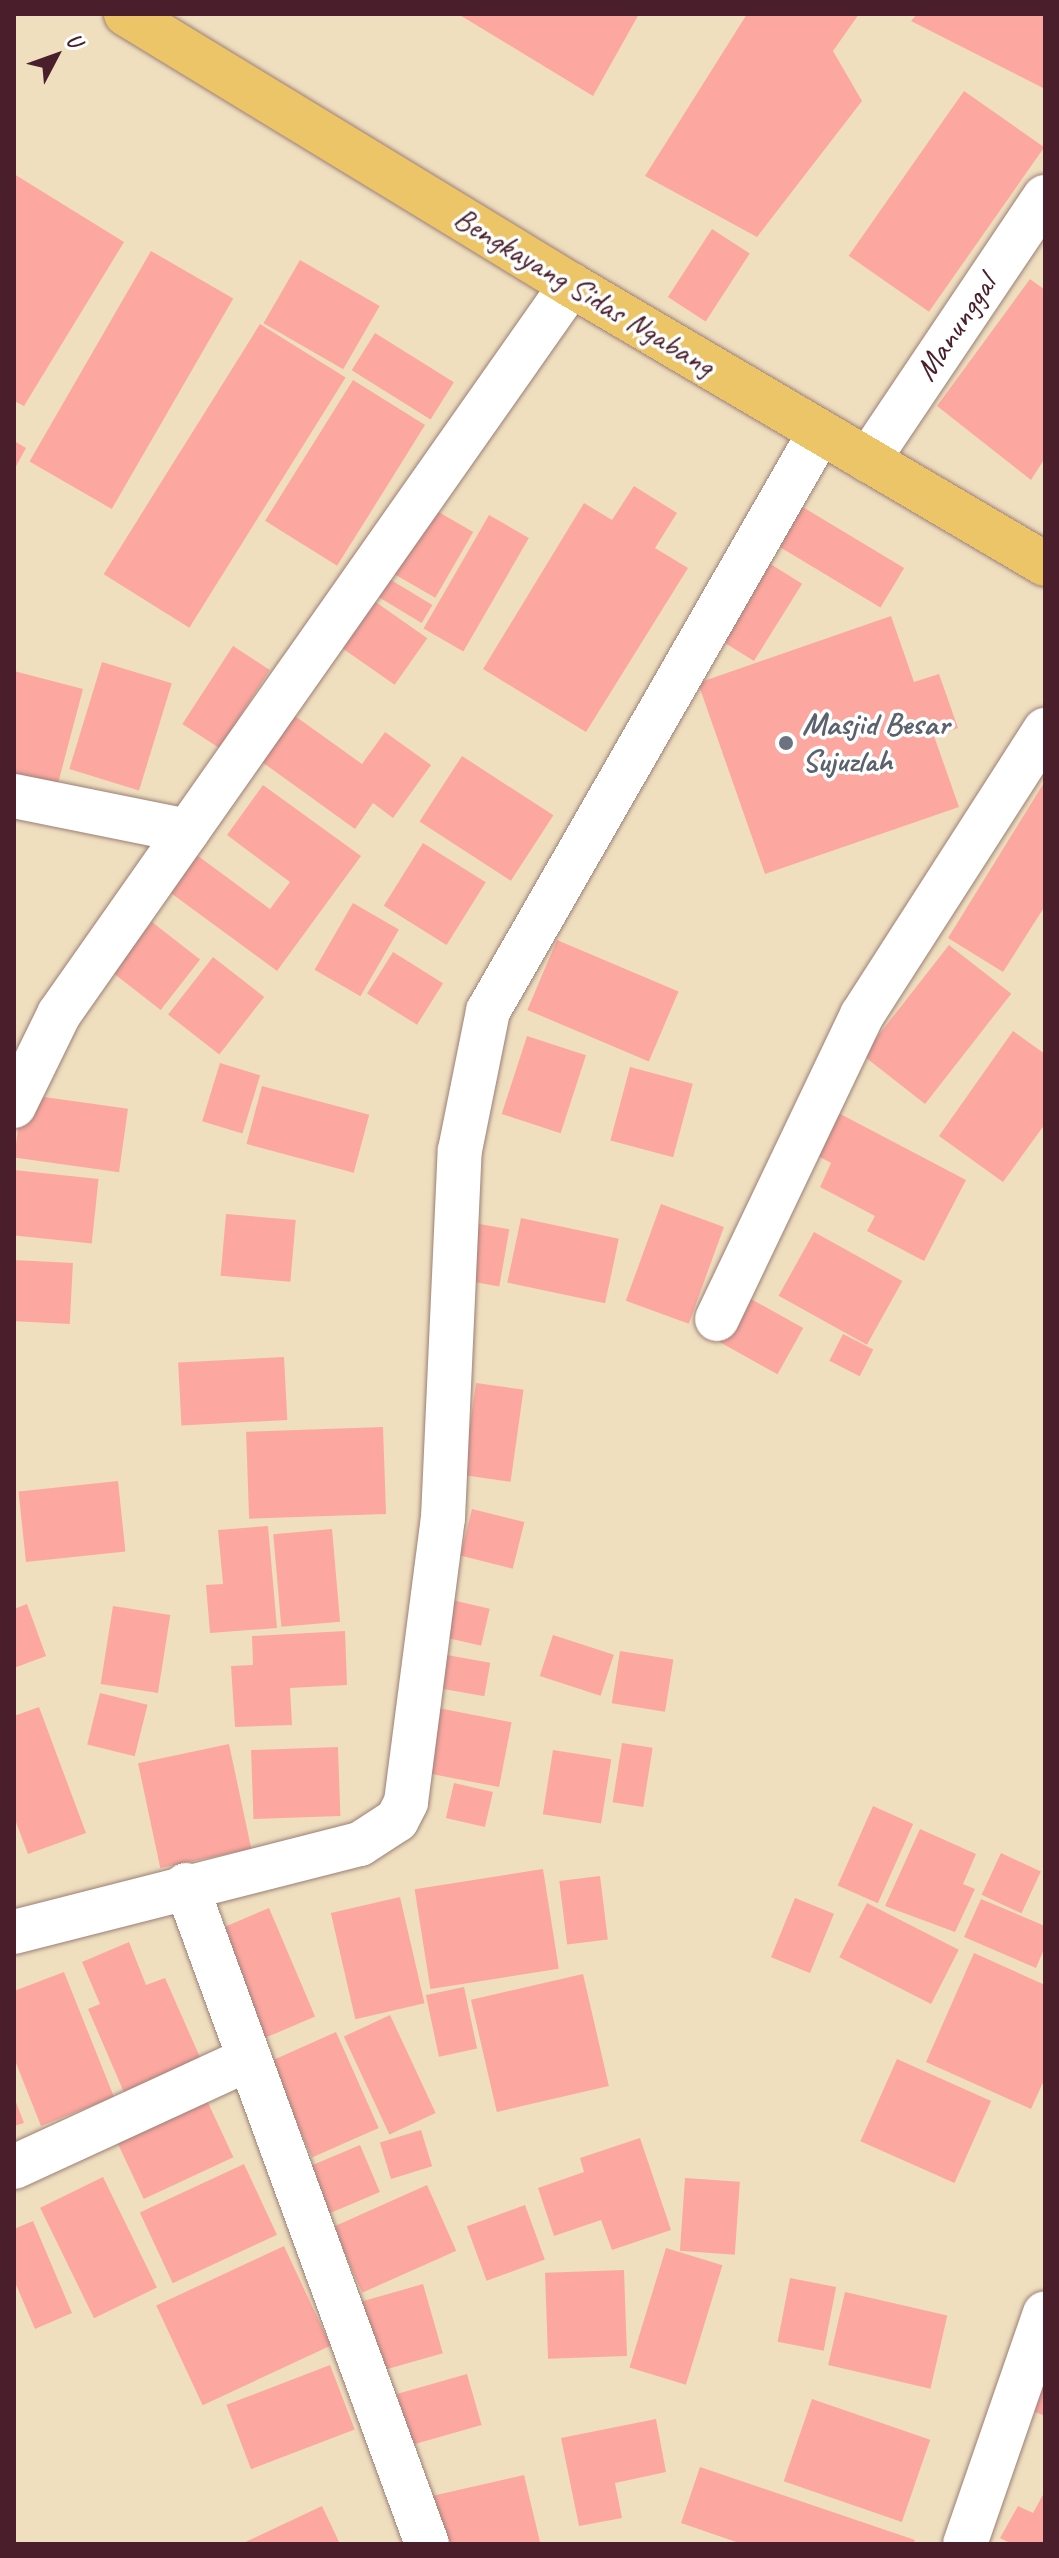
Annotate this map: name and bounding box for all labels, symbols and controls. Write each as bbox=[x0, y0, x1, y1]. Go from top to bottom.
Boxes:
north arrow bbox=[16, 16, 96, 96]
text: U bbox=[60, 27, 88, 53]
street label: Bengkayang Sidas Ngabang bbox=[446, 199, 722, 385]
street label: Manunggal bbox=[907, 268, 1005, 388]
place label: Masjid Besar Sujuzlah bbox=[802, 706, 948, 781]
marker: Masjid Besar Sujuzlah bbox=[777, 734, 795, 752]

